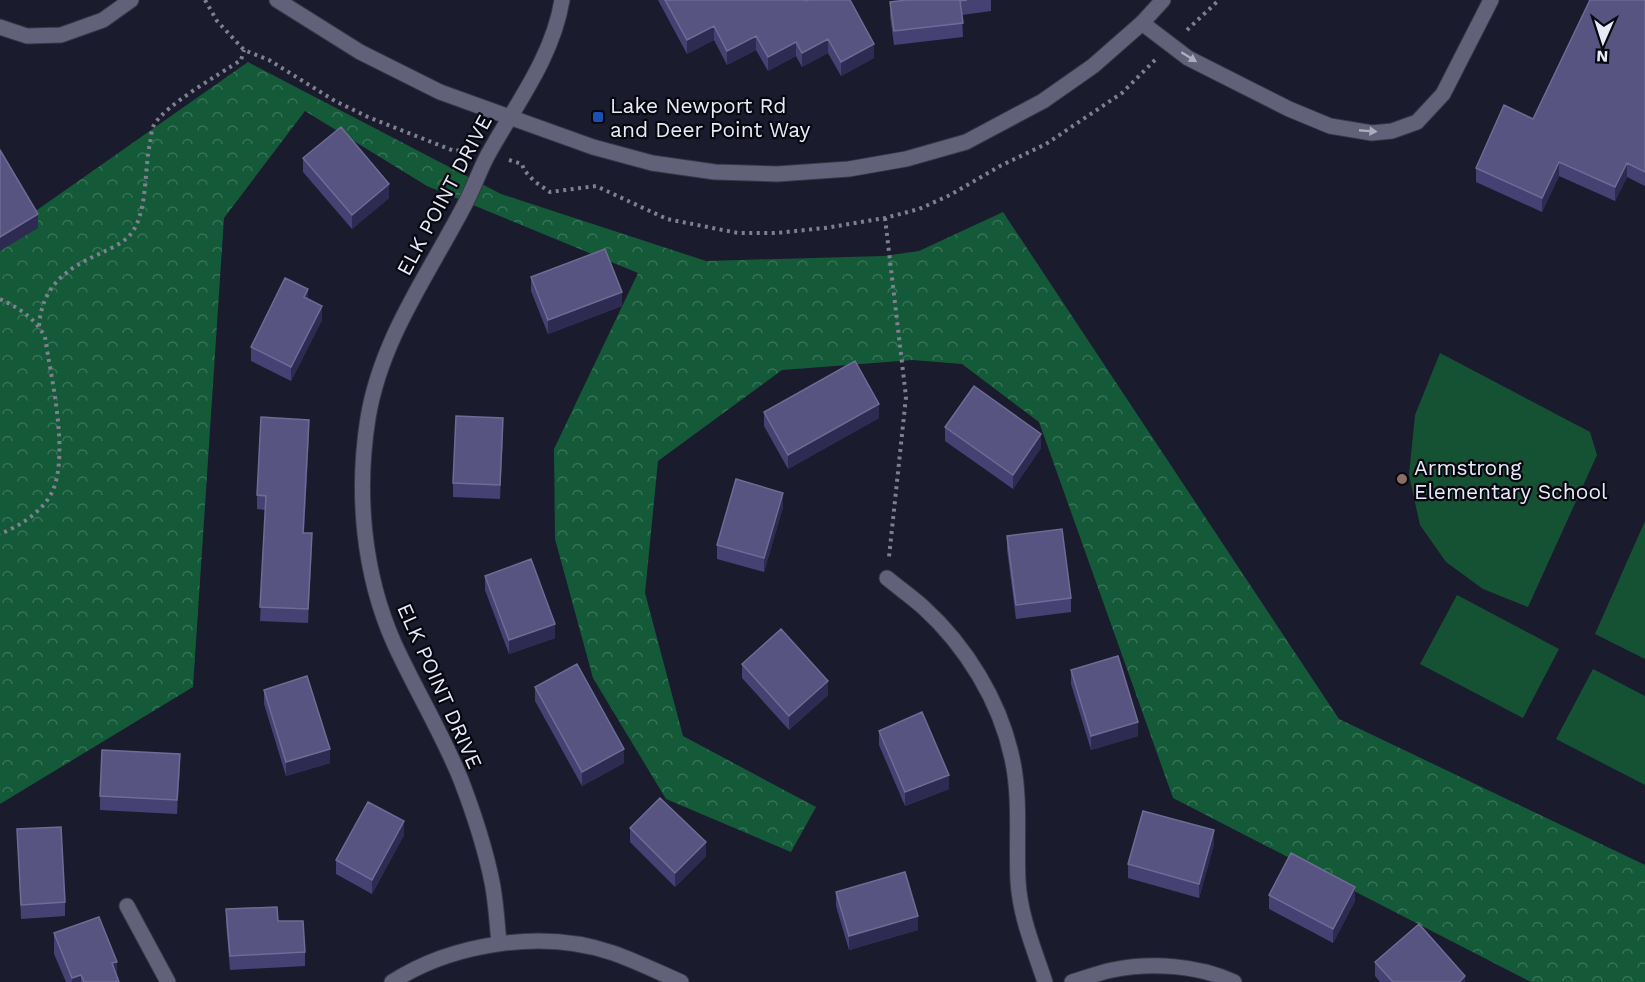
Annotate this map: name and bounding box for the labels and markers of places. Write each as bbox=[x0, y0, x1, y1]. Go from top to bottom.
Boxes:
place label: Lake Newport Rd and Deer Point Way bbox=[610, 93, 811, 142]
marker: Lake Newport Rd and Deer Point Way bbox=[591, 110, 605, 124]
place label: Armstrong Elementary School bbox=[1414, 455, 1608, 504]
marker: Armstrong Elementary School bbox=[1395, 472, 1409, 486]

